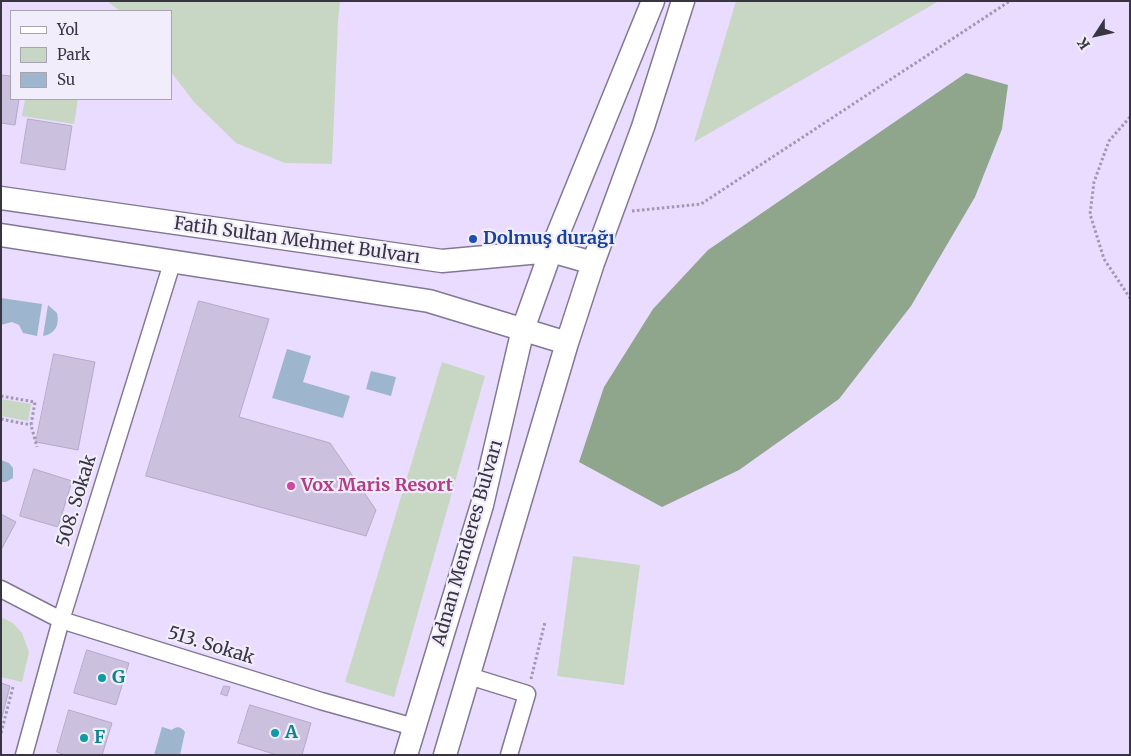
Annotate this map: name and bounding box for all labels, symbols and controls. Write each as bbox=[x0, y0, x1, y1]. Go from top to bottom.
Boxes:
legend bbox=[10, 10, 172, 100]
north arrow bbox=[1071, 10, 1121, 60]
text: Yol bbox=[57, 20, 79, 39]
text: K bbox=[1073, 34, 1094, 53]
text: Park bbox=[57, 45, 90, 64]
text: Su bbox=[57, 70, 75, 89]
street label: Fatih Sultan Mehmet Bulvarı bbox=[172, 213, 422, 269]
place label: Dolmuş durağı bbox=[483, 228, 615, 250]
marker: Dolmuş durağı bbox=[467, 233, 479, 245]
street label: Adnan Menderes Bulvarı bbox=[428, 437, 508, 649]
street label: 508. Sokak bbox=[53, 453, 101, 549]
place label: Vox Maris Resort bbox=[301, 475, 453, 497]
marker: Vox Maris Resort bbox=[285, 480, 297, 492]
street label: 513. Sokak bbox=[165, 623, 257, 669]
place label: G bbox=[112, 667, 125, 689]
marker: G bbox=[96, 672, 108, 684]
place label: A bbox=[285, 722, 298, 744]
place label: F bbox=[94, 727, 105, 749]
marker: A bbox=[269, 727, 281, 739]
marker: F bbox=[78, 732, 90, 744]

